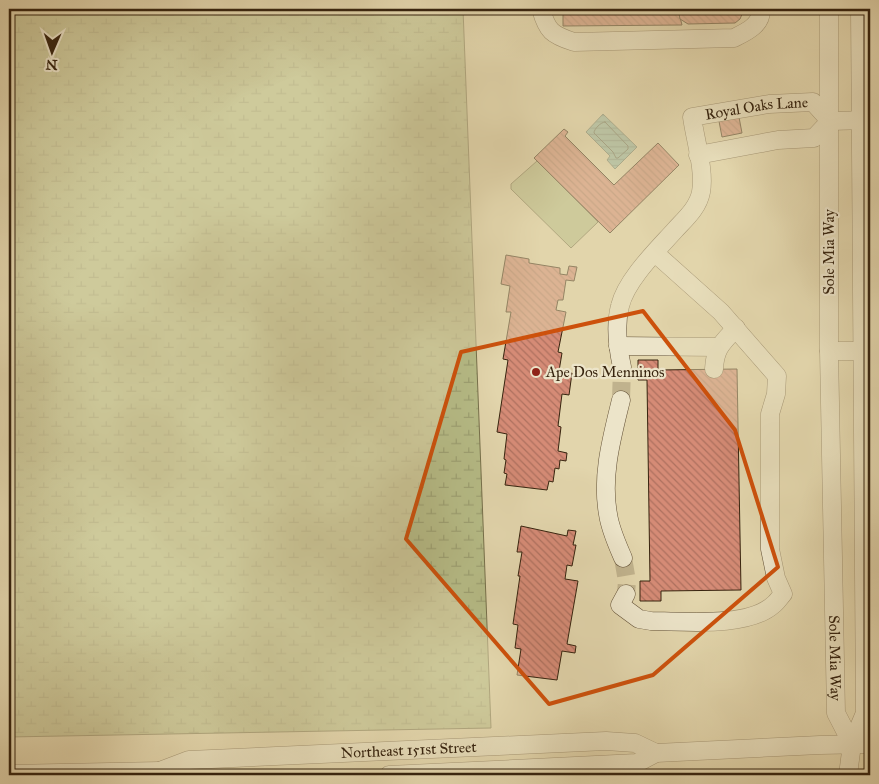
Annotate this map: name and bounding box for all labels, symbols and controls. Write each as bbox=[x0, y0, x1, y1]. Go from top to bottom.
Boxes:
north arrow bbox=[28, 28, 78, 78]
text: N bbox=[45, 56, 58, 73]
street label: Royal Oaks Lane bbox=[704, 93, 808, 124]
street label: Sole Mia Way bbox=[820, 208, 838, 295]
place label: Ape Dos Menninos bbox=[545, 363, 664, 381]
marker: Ape Dos Menninos bbox=[530, 366, 542, 378]
street label: Sole Mia Way bbox=[825, 615, 845, 702]
street label: Northeast 151st Street bbox=[340, 738, 478, 762]

